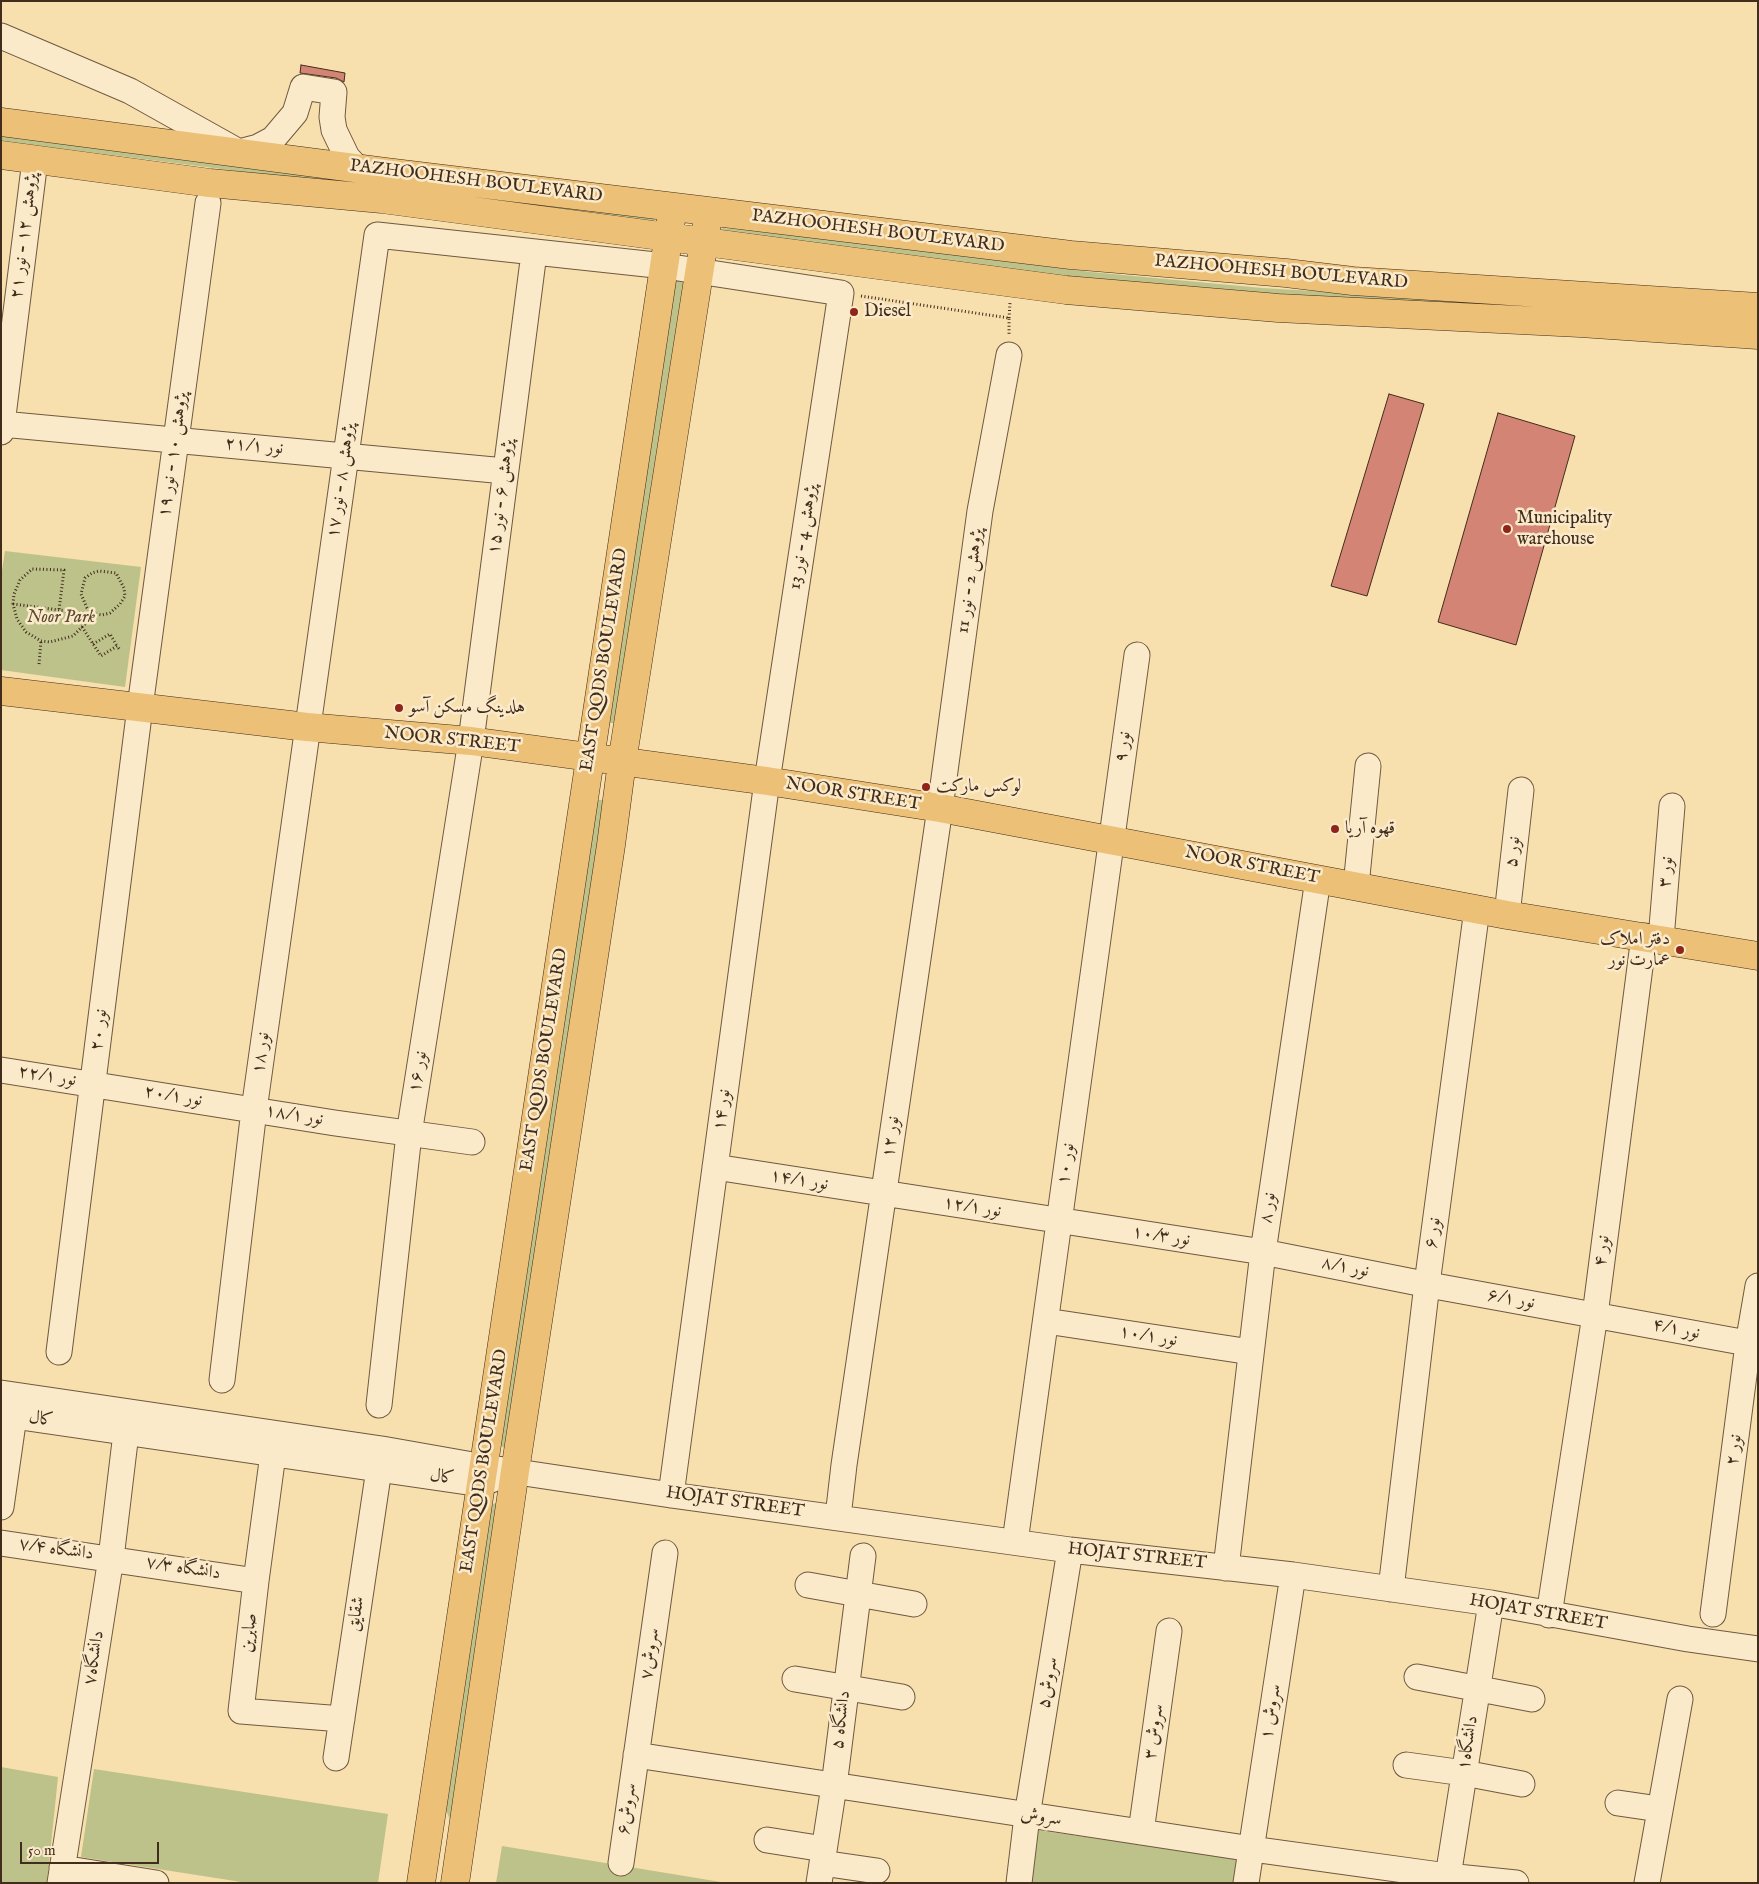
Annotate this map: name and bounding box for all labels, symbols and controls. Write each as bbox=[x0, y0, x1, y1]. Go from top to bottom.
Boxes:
street label: PAZHOOHESH BOULEVARD bbox=[348, 156, 604, 208]
street label: پژوهش ۱۲ - نور ۲۱ bbox=[7, 172, 43, 300]
street label: PAZHOOHESH BOULEVARD bbox=[750, 206, 1006, 258]
street label: PAZHOOHESH BOULEVARD bbox=[1153, 251, 1409, 295]
place label: Diesel bbox=[864, 301, 911, 323]
marker: Diesel bbox=[848, 306, 860, 318]
street label: پژوهش ۱۰ - نور ۱۹ bbox=[155, 391, 193, 519]
street label: پژوهش ۸ - نور ۱۷ bbox=[323, 422, 361, 540]
street label: نور ۲۱/۱ bbox=[224, 434, 284, 460]
street label: پژوهش ۶ - نور ۱۵ bbox=[484, 438, 520, 556]
street label: پژوهش 4 - نور 13 bbox=[785, 483, 823, 591]
place label: Municipality warehouse bbox=[1517, 508, 1612, 550]
marker: Municipality warehouse bbox=[1501, 523, 1513, 535]
street label: پژوهش 2 - نور 11 bbox=[953, 527, 989, 635]
street label: EAST QODS BOULEVARD bbox=[577, 547, 633, 773]
park label: Noor Park bbox=[27, 607, 95, 629]
place label: هلدینگ مسکن آسو bbox=[409, 697, 525, 719]
marker: هلدینگ مسکن آسو bbox=[393, 702, 405, 714]
street label: NOOR STREET bbox=[383, 723, 521, 759]
street label: نور ۹ bbox=[1111, 730, 1137, 764]
street label: NOOR STREET bbox=[784, 774, 922, 816]
place label: لوکس مارکت bbox=[936, 776, 1021, 798]
marker: لوکس مارکت bbox=[920, 781, 932, 793]
place label: قهوه آریا bbox=[1345, 818, 1395, 840]
marker: قهوه آریا bbox=[1329, 823, 1341, 835]
street label: نور ۵ bbox=[1502, 835, 1526, 869]
street label: NOOR STREET bbox=[1183, 842, 1321, 890]
street label: نور ۳ bbox=[1655, 855, 1679, 889]
place label: دفتر املاک عمارت نور bbox=[1600, 929, 1670, 972]
marker: دفتر املاک عمارت نور bbox=[1674, 944, 1686, 956]
street label: EAST QODS BOULEVARD bbox=[517, 947, 573, 1173]
street label: نور ۲۰ bbox=[87, 1008, 113, 1052]
street label: نور ۱۸ bbox=[248, 1031, 276, 1075]
street label: نور ۱۶ bbox=[405, 1050, 433, 1094]
street label: نور ۲۲/۱ bbox=[16, 1062, 78, 1092]
street label: نور ۲۰/۱ bbox=[142, 1082, 204, 1112]
street label: نور ۱۴ bbox=[709, 1088, 737, 1132]
street label: نور ۱۸/۱ bbox=[263, 1101, 325, 1131]
street label: نور ۱۲ bbox=[878, 1115, 906, 1159]
street label: نور ۱۰ bbox=[1053, 1142, 1081, 1186]
street label: نور ۱۴/۱ bbox=[768, 1166, 830, 1196]
street label: نور ۸ bbox=[1256, 1191, 1282, 1225]
street label: نور ۱۲/۱ bbox=[941, 1193, 1003, 1223]
street label: نور ۶ bbox=[1421, 1216, 1447, 1250]
street label: نور ۱۰/۳ bbox=[1131, 1222, 1191, 1252]
street label: نور ۴ bbox=[1590, 1234, 1616, 1268]
street label: نور ۸/۱ bbox=[1319, 1253, 1371, 1283]
street label: نور ۶/۱ bbox=[1486, 1285, 1536, 1315]
street label: نور ۴/۱ bbox=[1650, 1315, 1702, 1345]
street label: نور ۱۰/۱ bbox=[1117, 1322, 1179, 1352]
street label: EAST QODS BOULEVARD bbox=[457, 1348, 513, 1574]
street label: کال bbox=[27, 1408, 55, 1432]
street label: نور ۲ bbox=[1722, 1433, 1748, 1467]
street label: کال bbox=[428, 1466, 456, 1490]
street label: HOJAT STREET bbox=[664, 1483, 806, 1523]
street label: دانشگاه ۷/۴ bbox=[17, 1534, 95, 1566]
street label: HOJAT STREET bbox=[1066, 1539, 1208, 1575]
street label: دانشگاه ۷/۳ bbox=[144, 1552, 222, 1586]
street label: HOJAT STREET bbox=[1467, 1590, 1609, 1636]
street label: شقایق bbox=[344, 1595, 370, 1633]
street label: صابرین bbox=[237, 1612, 263, 1654]
street label: سروش۷ bbox=[637, 1627, 665, 1681]
street label: دانشگاه۷ bbox=[80, 1629, 110, 1687]
street label: سروش۵ bbox=[1034, 1656, 1064, 1710]
street label: سروش ۱ bbox=[1257, 1683, 1287, 1741]
street label: دانشگاه ۵ bbox=[828, 1690, 856, 1750]
street label: سروش ۳ bbox=[1140, 1703, 1170, 1761]
street label: دانشگاه۱ bbox=[1454, 1714, 1484, 1772]
street label: سروش۶ bbox=[614, 1782, 642, 1836]
street label: سروش bbox=[1019, 1804, 1063, 1832]
scale bar bbox=[22, 1832, 161, 1864]
text: 50 m bbox=[28, 1841, 56, 1860]

